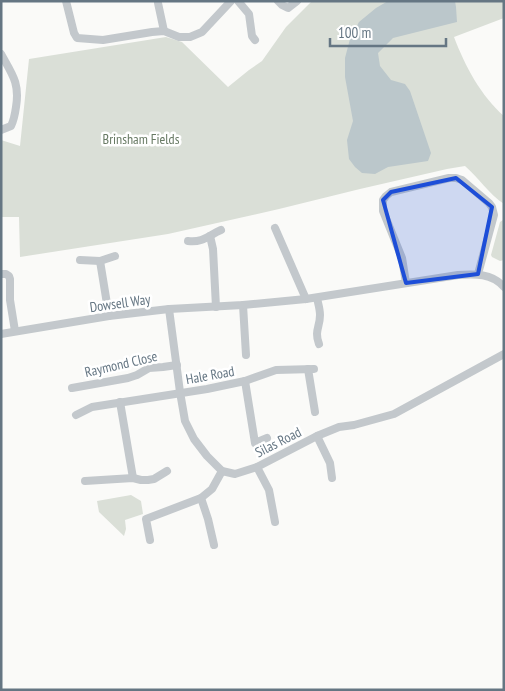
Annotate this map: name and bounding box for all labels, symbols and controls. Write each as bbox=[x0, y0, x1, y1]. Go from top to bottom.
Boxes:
scale bar bbox=[330, 15, 446, 47]
text: 100 m bbox=[338, 23, 371, 42]
park label: Brinsham Fields bbox=[103, 130, 180, 148]
street label: Dowsell Way bbox=[88, 290, 152, 316]
street label: Raymond Close bbox=[83, 347, 159, 381]
street label: Hale Road bbox=[184, 362, 236, 388]
street label: Silas Road bbox=[252, 423, 304, 461]

